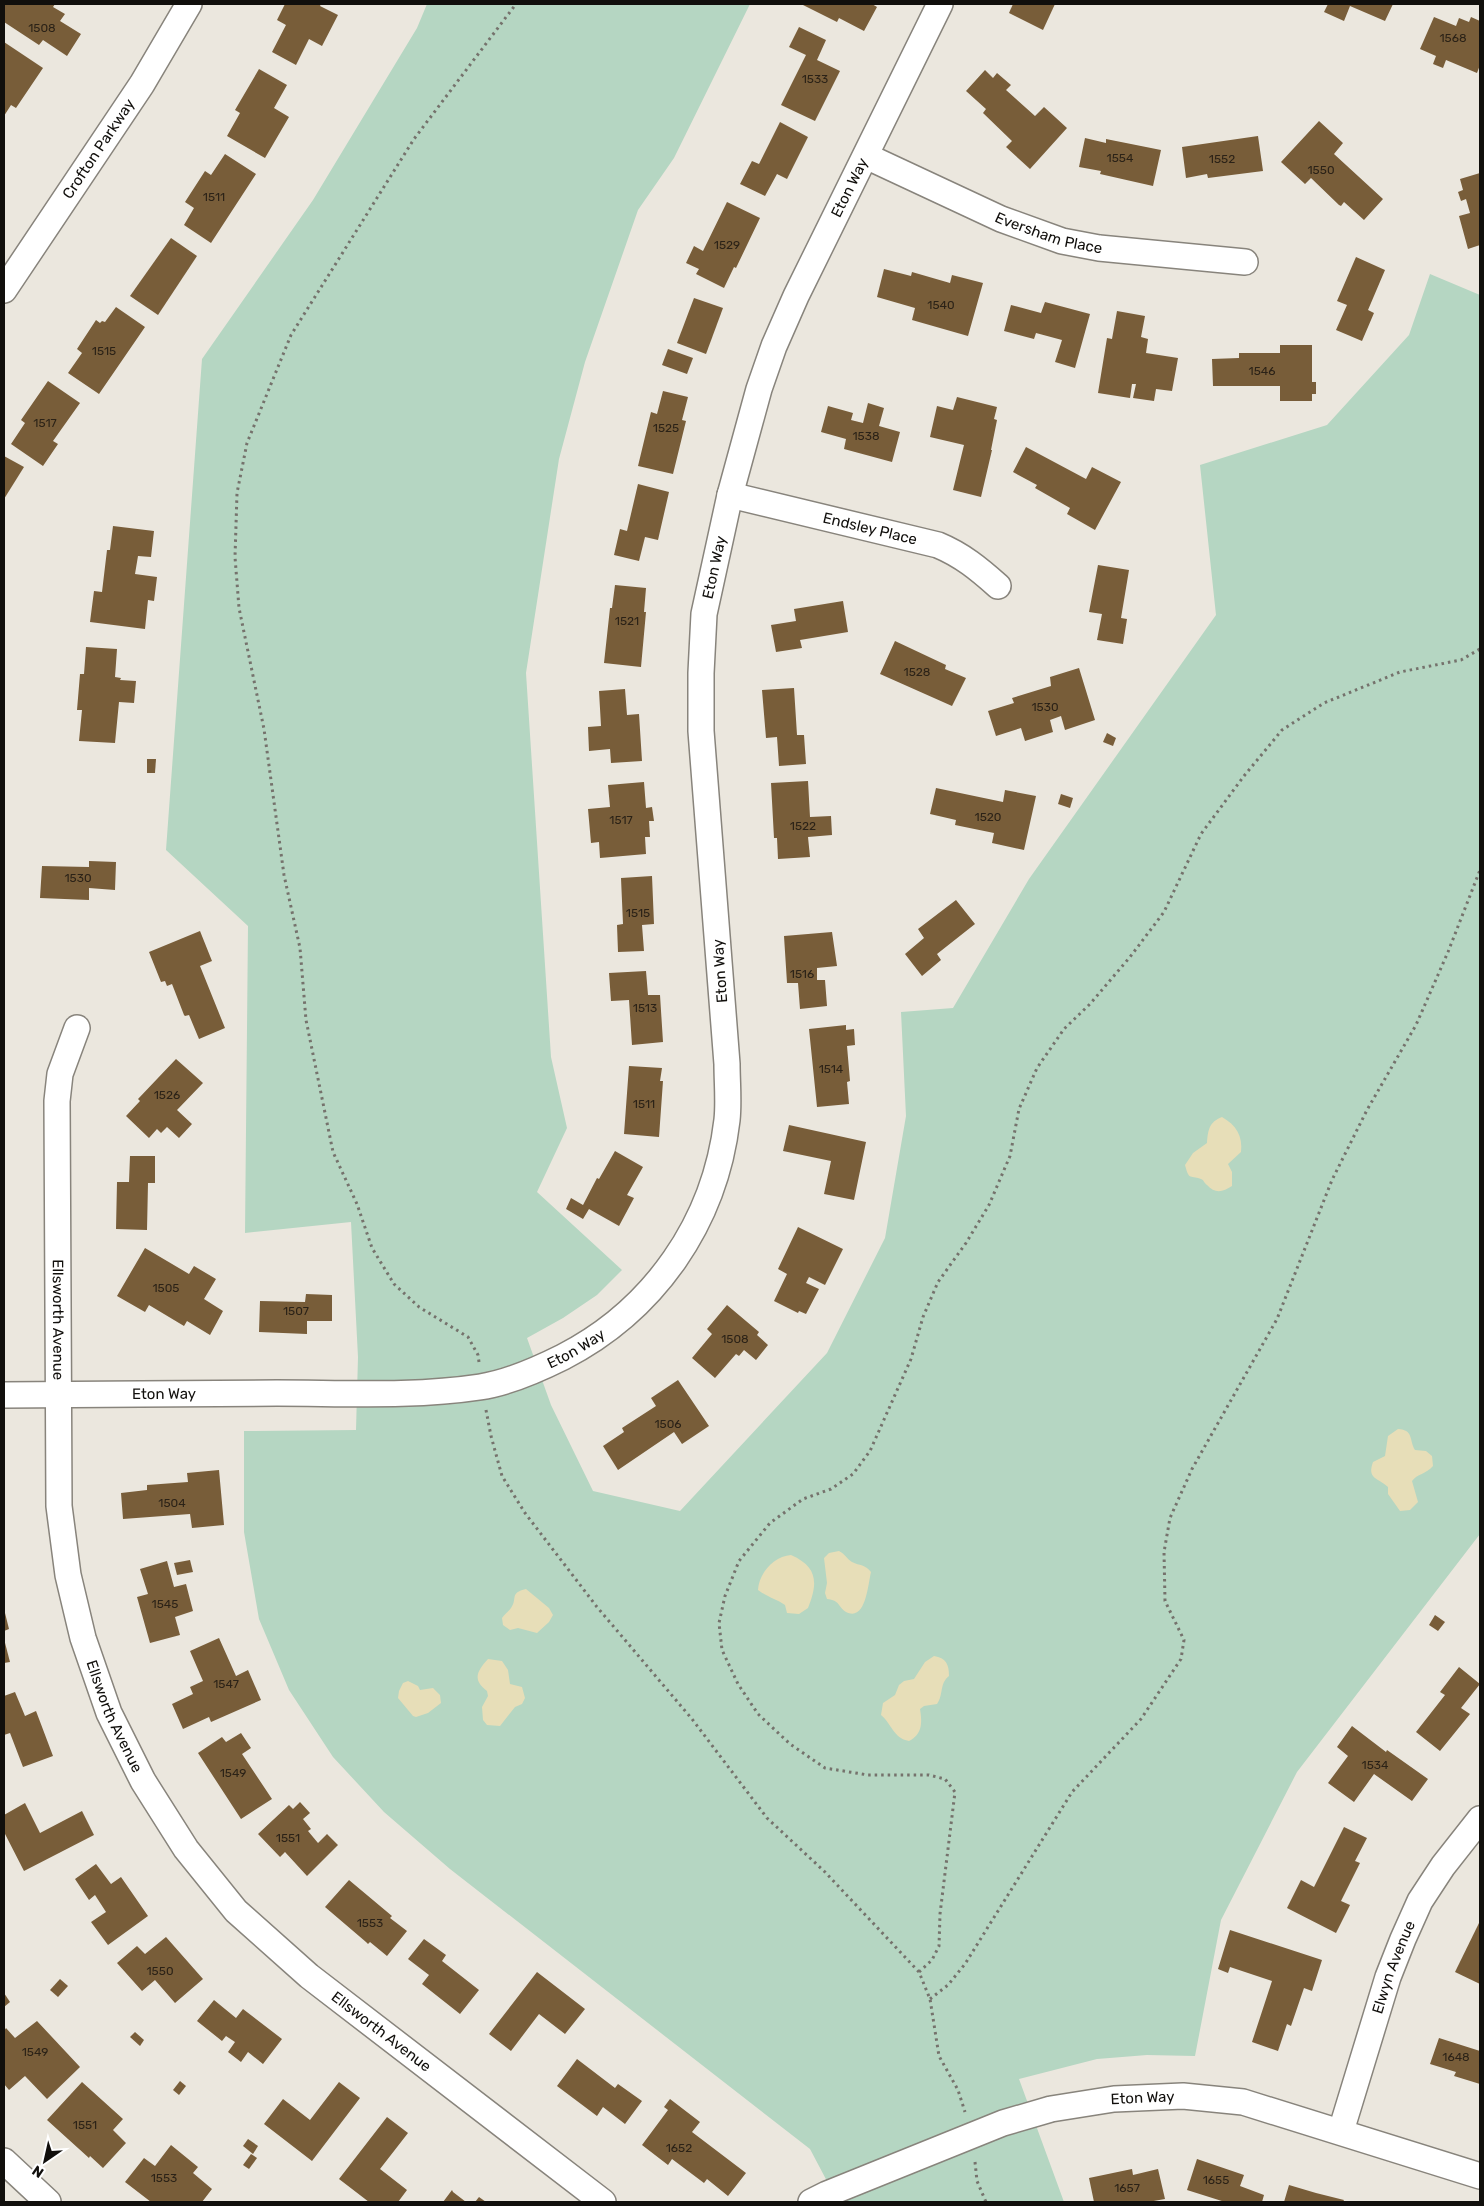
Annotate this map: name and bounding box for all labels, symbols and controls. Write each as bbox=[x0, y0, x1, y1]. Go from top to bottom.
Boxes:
house number: 1508 bbox=[28, 21, 56, 35]
house number: 1568 bbox=[1439, 31, 1467, 45]
house number: 1533 bbox=[802, 72, 828, 86]
street label: Crofton Parkway bbox=[59, 95, 139, 202]
house number: 1554 bbox=[1107, 151, 1134, 165]
house number: 1552 bbox=[1209, 152, 1235, 166]
street label: Eton Way bbox=[827, 155, 872, 220]
house number: 1550 bbox=[1307, 163, 1335, 177]
house number: 1511 bbox=[203, 190, 225, 204]
street label: Eversham Place bbox=[992, 208, 1104, 257]
house number: 1529 bbox=[714, 238, 740, 252]
house number: 1540 bbox=[927, 298, 955, 312]
house number: 1515 bbox=[92, 344, 116, 358]
house number: 1546 bbox=[1249, 364, 1275, 378]
house number: 1517 bbox=[33, 416, 57, 430]
house number: 1525 bbox=[653, 421, 679, 435]
house number: 1538 bbox=[852, 429, 880, 443]
street label: Endsley Place bbox=[821, 509, 919, 549]
street label: Eton Way bbox=[699, 534, 730, 600]
house number: 1521 bbox=[615, 614, 639, 628]
house number: 1528 bbox=[904, 665, 930, 679]
house number: 1530 bbox=[1031, 700, 1059, 714]
house number: 1520 bbox=[975, 810, 1001, 824]
house number: 1517 bbox=[609, 813, 633, 827]
house number: 1522 bbox=[790, 819, 816, 833]
house number: 1530 bbox=[64, 871, 92, 885]
house number: 1515 bbox=[626, 906, 650, 920]
street label: Eton Way bbox=[709, 938, 731, 1004]
house number: 1516 bbox=[790, 967, 814, 981]
house number: 1513 bbox=[633, 1001, 657, 1015]
house number: 1514 bbox=[819, 1062, 844, 1076]
house number: 1526 bbox=[154, 1088, 180, 1102]
house number: 1511 bbox=[633, 1097, 655, 1111]
street label: Ellsworth Avenue bbox=[49, 1259, 67, 1380]
house number: 1505 bbox=[152, 1281, 180, 1295]
house number: 1507 bbox=[283, 1304, 309, 1318]
street label: Eton Way bbox=[544, 1325, 608, 1372]
house number: 1508 bbox=[721, 1332, 749, 1346]
street label: Eton Way bbox=[132, 1385, 196, 1403]
house number: 1506 bbox=[654, 1417, 682, 1431]
house number: 1504 bbox=[158, 1496, 186, 1510]
house number: 1545 bbox=[152, 1597, 178, 1611]
street label: Ellsworth Avenue bbox=[82, 1658, 146, 1776]
house number: 1547 bbox=[213, 1677, 239, 1691]
house number: 1534 bbox=[1362, 1758, 1389, 1772]
house number: 1549 bbox=[220, 1766, 246, 1780]
house number: 1551 bbox=[276, 1831, 300, 1845]
house number: 1553 bbox=[357, 1916, 383, 1930]
street label: Elwyn Avenue bbox=[1368, 1918, 1419, 2016]
house number: 1550 bbox=[146, 1964, 174, 1978]
street label: Ellsworth Avenue bbox=[328, 1988, 435, 2076]
house number: 1549 bbox=[22, 2045, 48, 2059]
house number: 1648 bbox=[1442, 2050, 1470, 2064]
street label: Eton Way bbox=[1110, 2087, 1175, 2108]
house number: 1551 bbox=[73, 2118, 97, 2132]
north arrow bbox=[20, 2136, 70, 2186]
house number: 1652 bbox=[666, 2141, 692, 2155]
text: N bbox=[29, 2161, 47, 2181]
house number: 1553 bbox=[151, 2171, 177, 2185]
house number: 1655 bbox=[1203, 2173, 1229, 2187]
house number: 1657 bbox=[1114, 2181, 1140, 2195]

